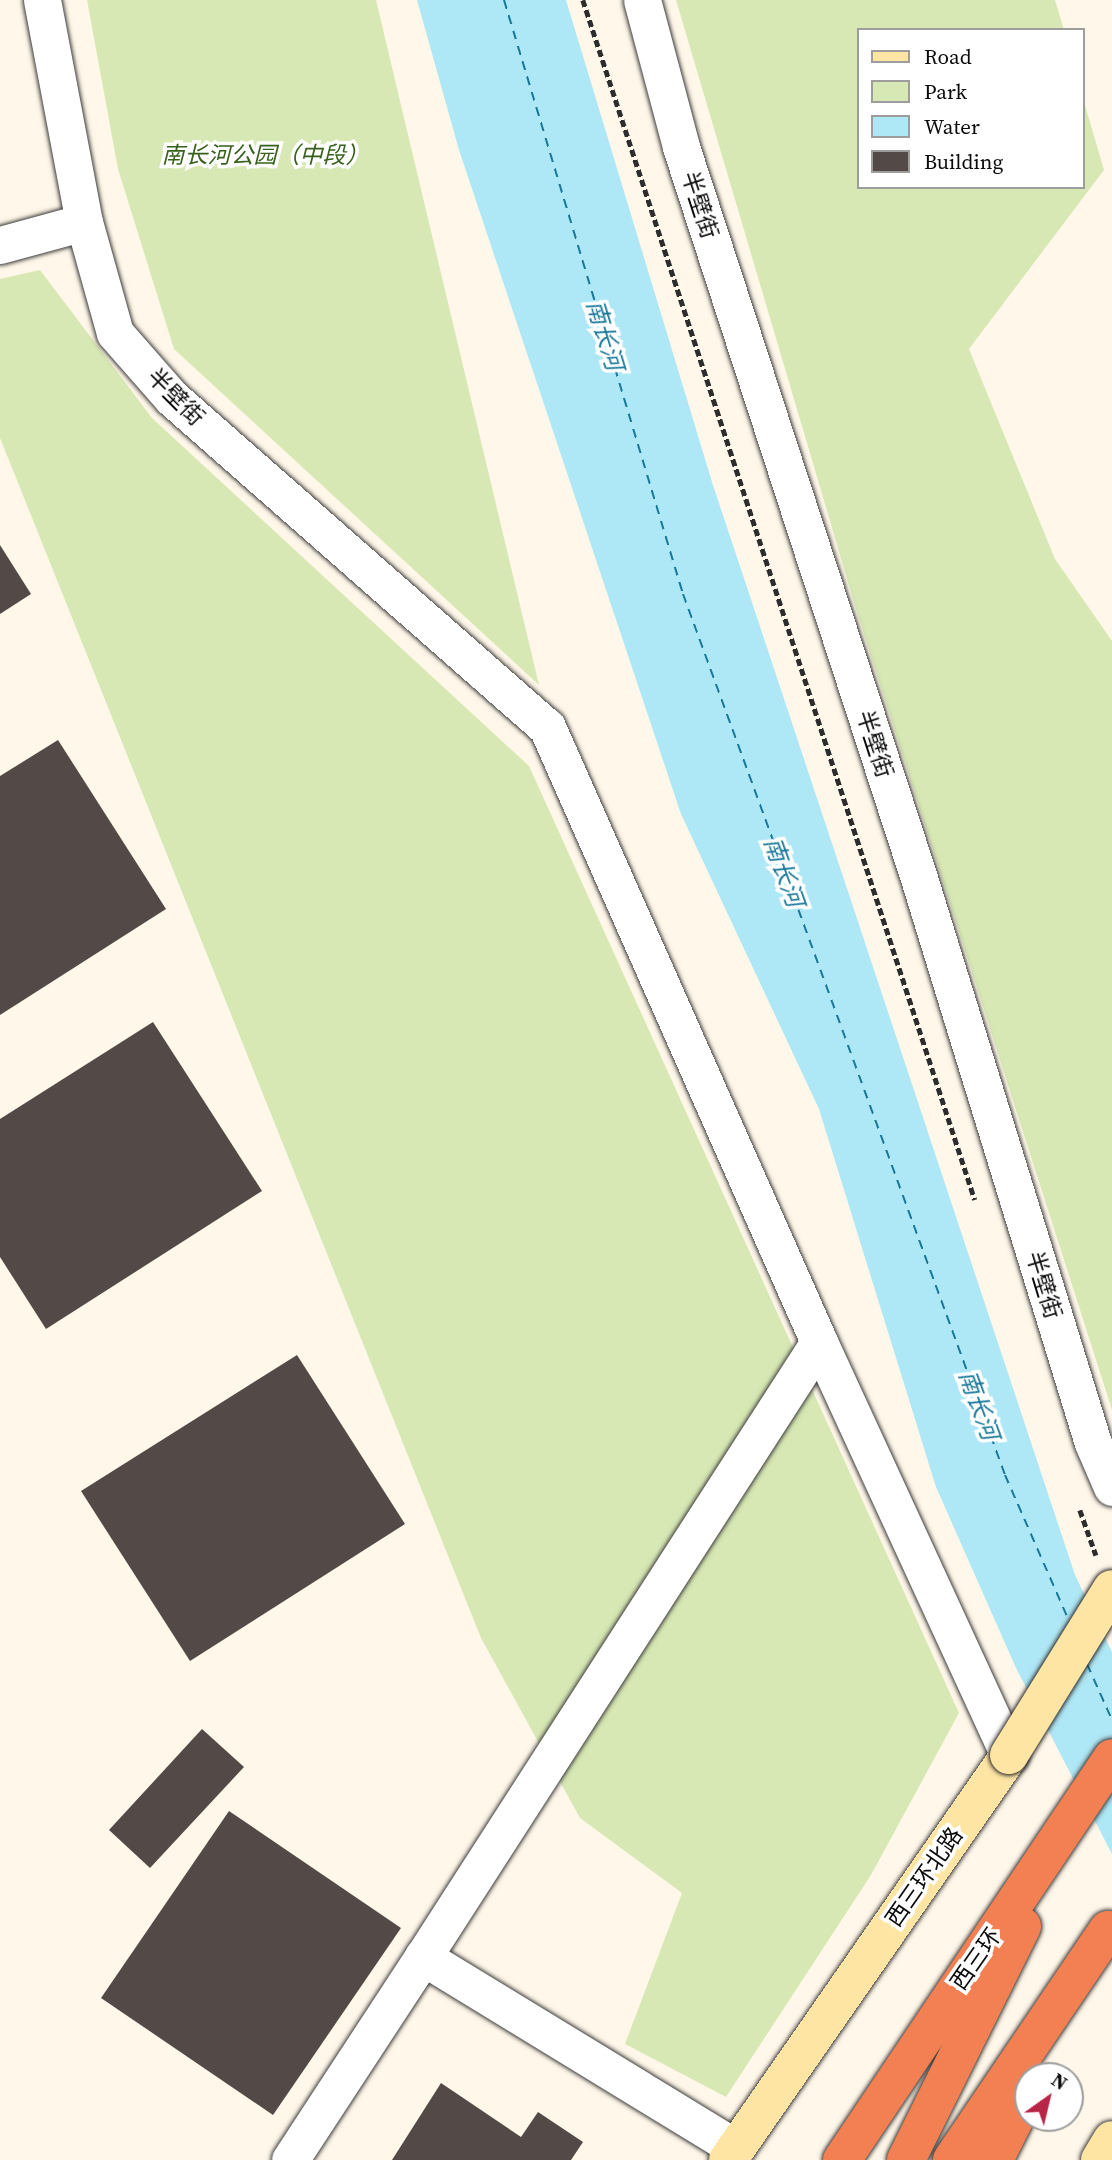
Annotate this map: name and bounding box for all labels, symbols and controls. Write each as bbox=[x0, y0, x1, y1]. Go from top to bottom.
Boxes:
legend bbox=[856, 28, 1084, 189]
text: Road bbox=[924, 42, 972, 71]
text: Park bbox=[924, 77, 967, 106]
text: Water bbox=[924, 112, 980, 141]
park label: 南长河公园（中段） bbox=[162, 141, 368, 169]
text: Building bbox=[924, 147, 1003, 176]
street label: 半壁街 bbox=[676, 168, 724, 242]
water label: 南长河 bbox=[581, 296, 629, 374]
street label: 半壁街 bbox=[142, 363, 210, 431]
street label: 半壁街 bbox=[851, 707, 899, 781]
water label: 南长河 bbox=[758, 833, 810, 911]
street label: 半壁街 bbox=[1021, 1248, 1067, 1322]
water label: 南长河 bbox=[953, 1366, 1005, 1444]
street label: 西三环北路 bbox=[880, 1822, 968, 1932]
street label: 西三环 bbox=[945, 1923, 1007, 1995]
north arrow bbox=[1014, 2062, 1084, 2132]
text: N bbox=[1047, 2067, 1073, 2096]

